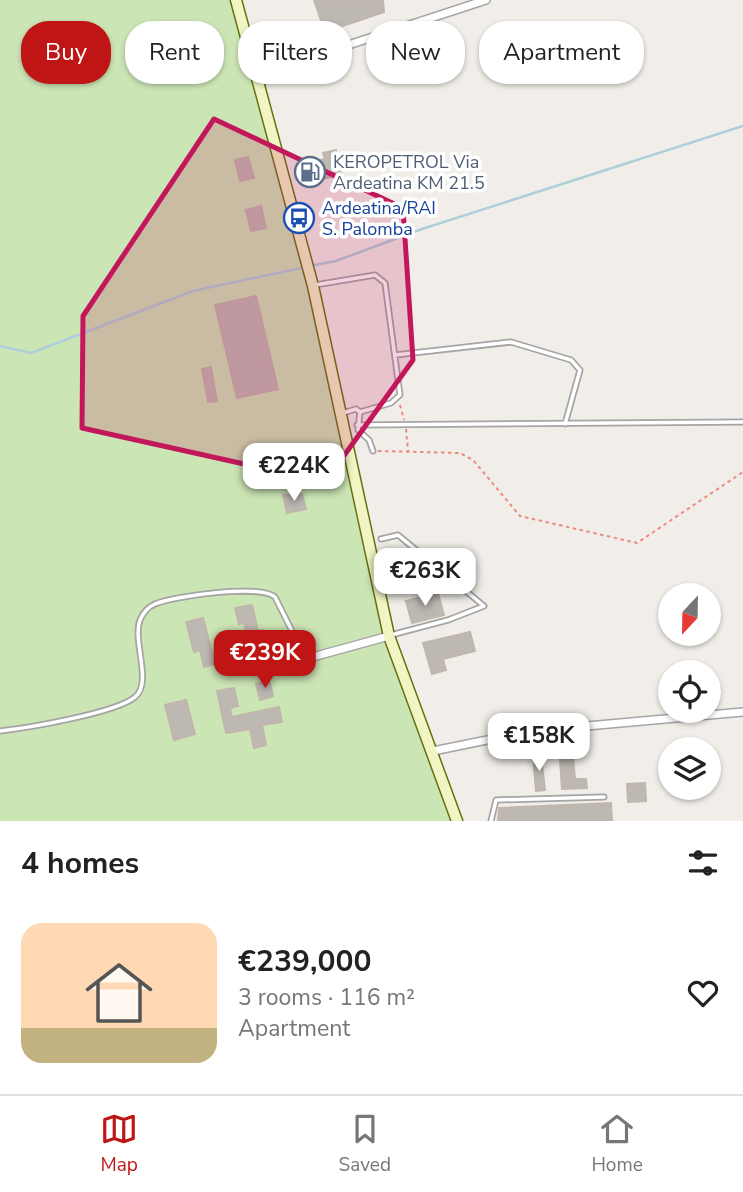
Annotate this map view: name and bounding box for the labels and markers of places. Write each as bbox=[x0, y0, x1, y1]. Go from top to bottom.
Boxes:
place label: KEROPETROL Via Ardeatina KM 21.5 bbox=[333, 150, 485, 195]
fuel station icon: KEROPETROL Via Ardeatina KM 21.5 bbox=[293, 155, 327, 189]
place label: Ardeatina/RAI S. Palomba bbox=[322, 196, 436, 241]
bus stop icon: Ardeatina/RAI S. Palomba bbox=[282, 201, 316, 235]
pin: €224K bbox=[245, 444, 343, 503]
pin: €263K bbox=[376, 548, 474, 608]
pin: €239K bbox=[216, 630, 314, 690]
pin: €158K bbox=[490, 714, 588, 773]

